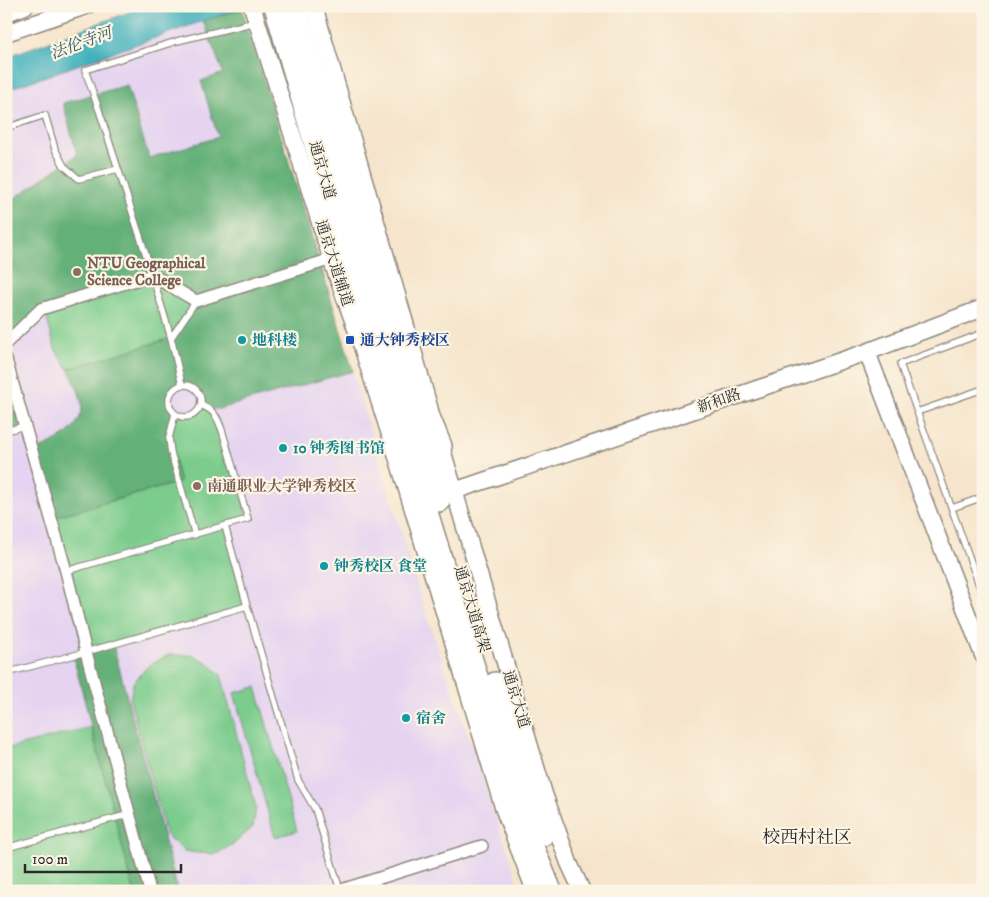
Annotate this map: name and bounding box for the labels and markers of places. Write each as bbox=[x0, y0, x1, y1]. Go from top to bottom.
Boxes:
place label: NTU Geographical Science College bbox=[87, 254, 206, 290]
marker: NTU Geographical Science College bbox=[71, 266, 83, 278]
place label: 地科楼 bbox=[252, 331, 297, 350]
place label: 通大钟秀校区 bbox=[360, 331, 450, 350]
marker: 地科楼 bbox=[236, 334, 248, 346]
marker: 通大钟秀校区 bbox=[344, 334, 356, 346]
place label: 10 钟秀图书馆 bbox=[293, 439, 385, 458]
marker: 10 钟秀图书馆 bbox=[277, 442, 289, 454]
place label: 南通职业大学钟秀校区 bbox=[207, 477, 357, 496]
marker: 南通职业大学钟秀校区 bbox=[191, 480, 203, 492]
place label: 钟秀校区 食堂 bbox=[334, 557, 427, 576]
marker: 钟秀校区 食堂 bbox=[318, 560, 330, 572]
place label: 宿舍 bbox=[416, 709, 446, 728]
marker: 宿舍 bbox=[400, 712, 412, 724]

